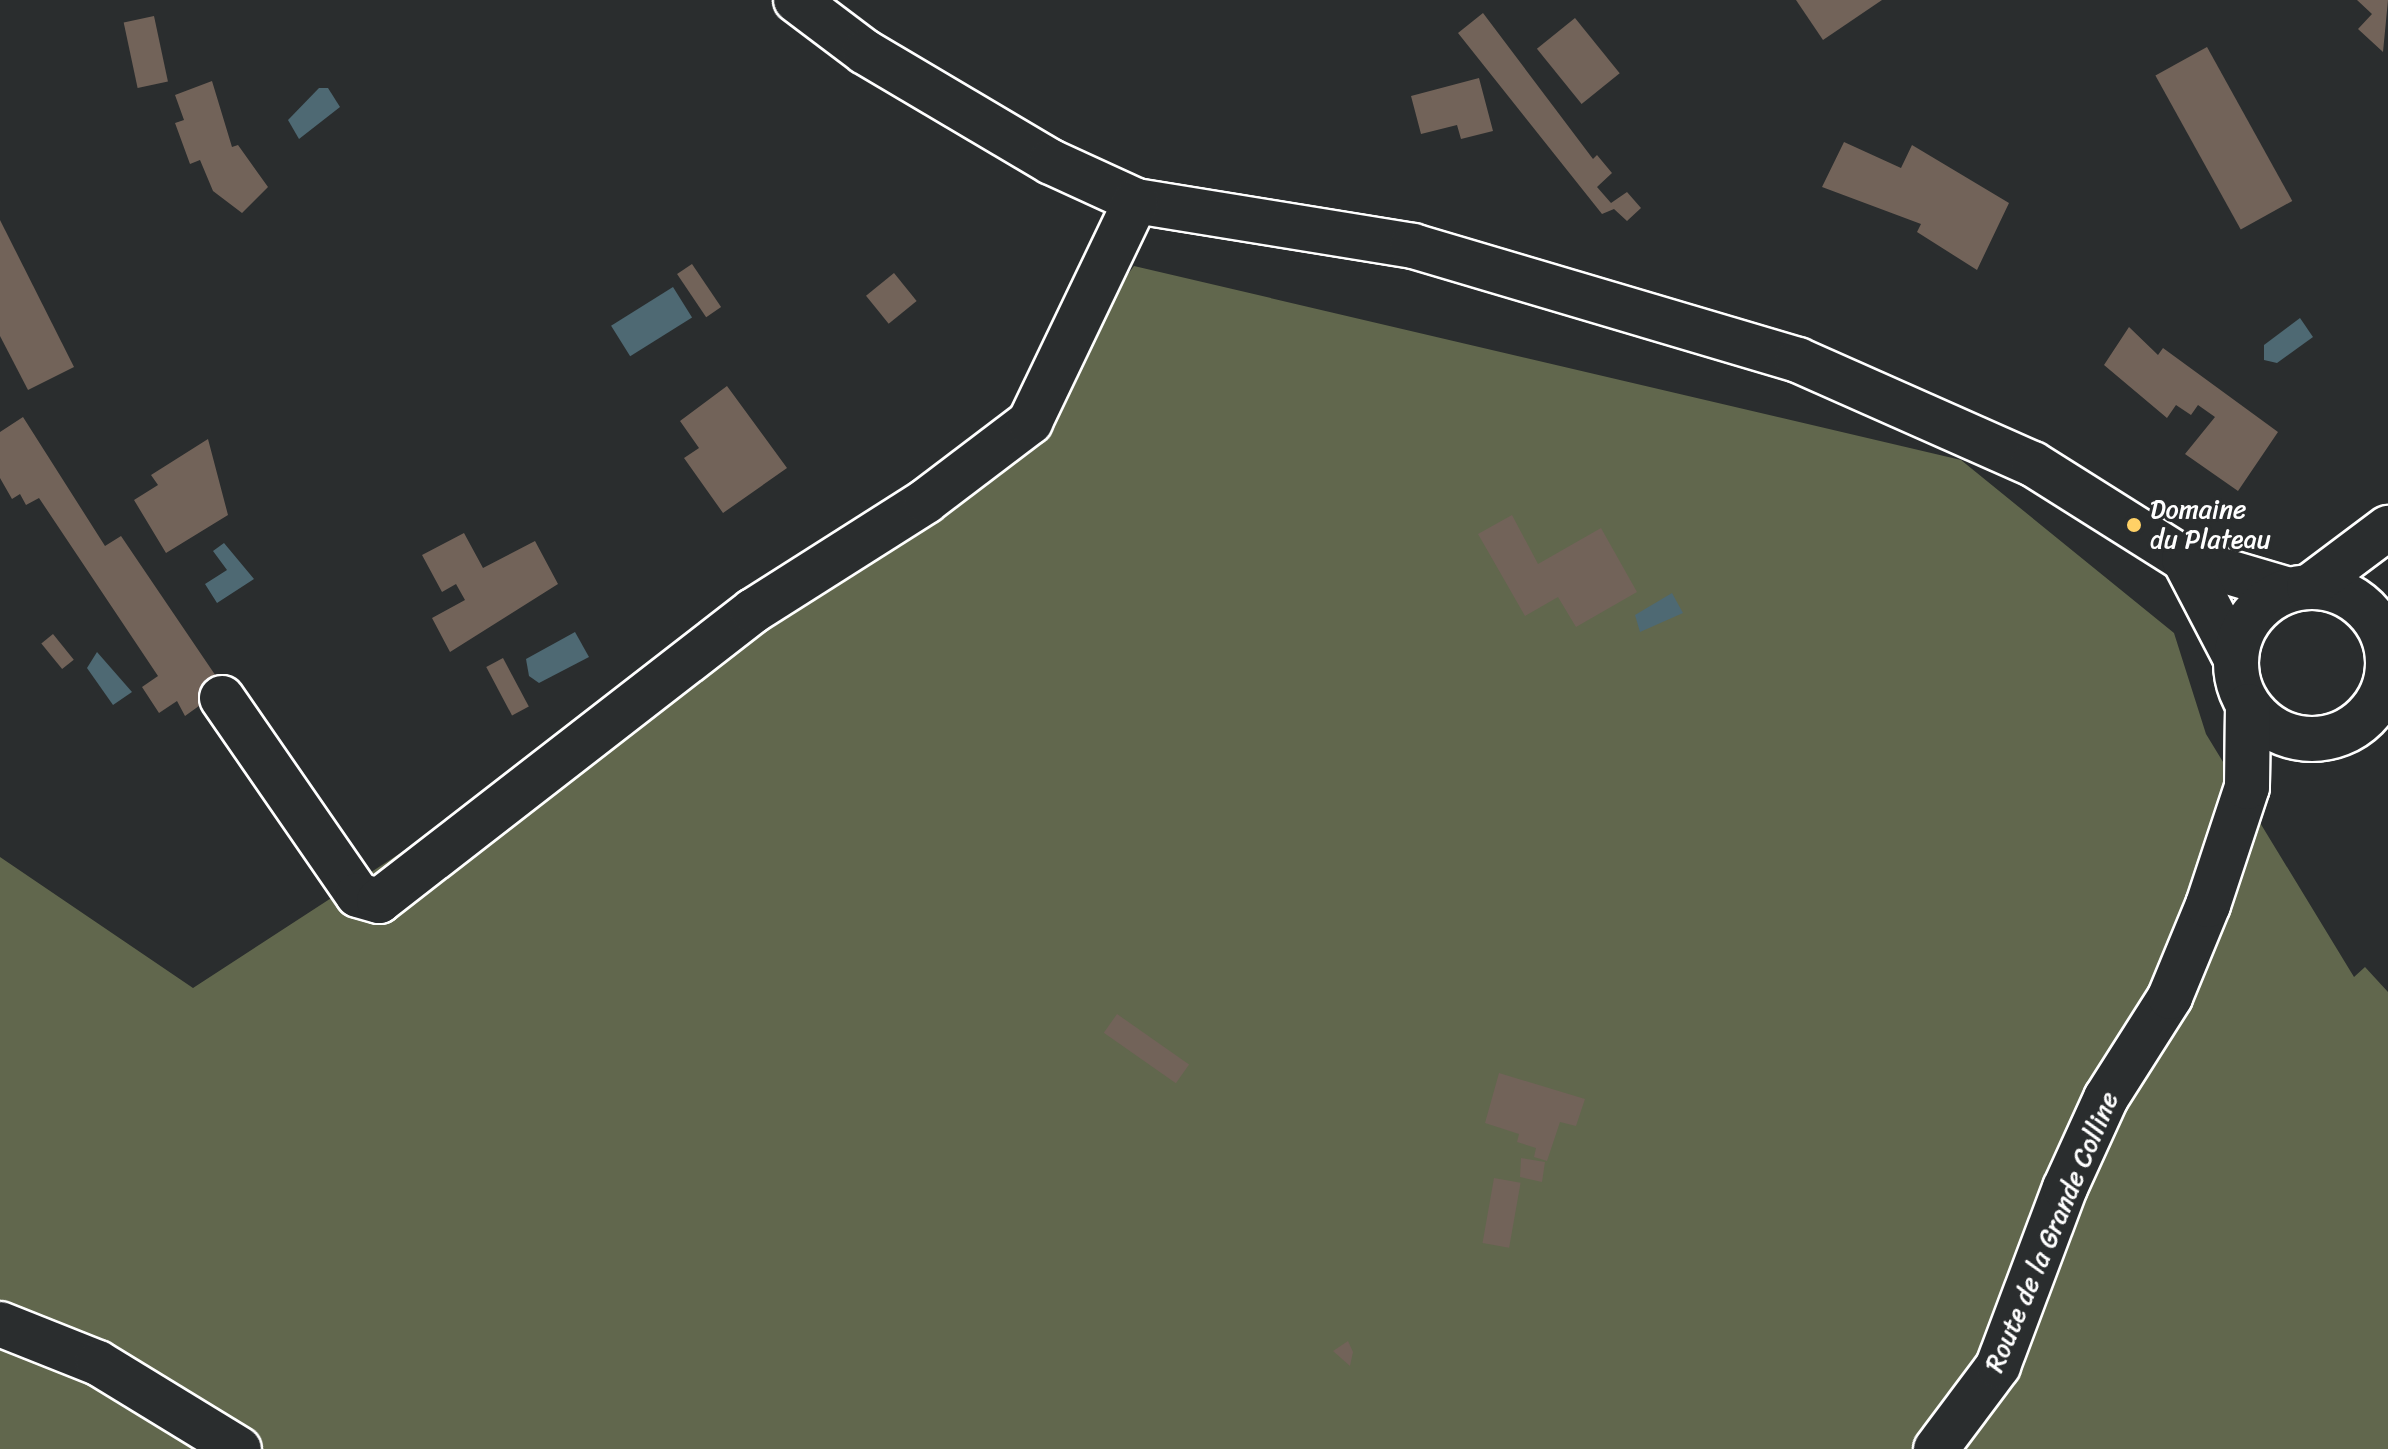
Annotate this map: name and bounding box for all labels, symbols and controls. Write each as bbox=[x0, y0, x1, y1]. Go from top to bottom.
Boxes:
place label: Domaine du Plateau bbox=[2150, 494, 2272, 556]
marker: Domaine du Plateau bbox=[2125, 516, 2143, 534]
street label: Route de la Grande Colline bbox=[1979, 1088, 2125, 1376]

